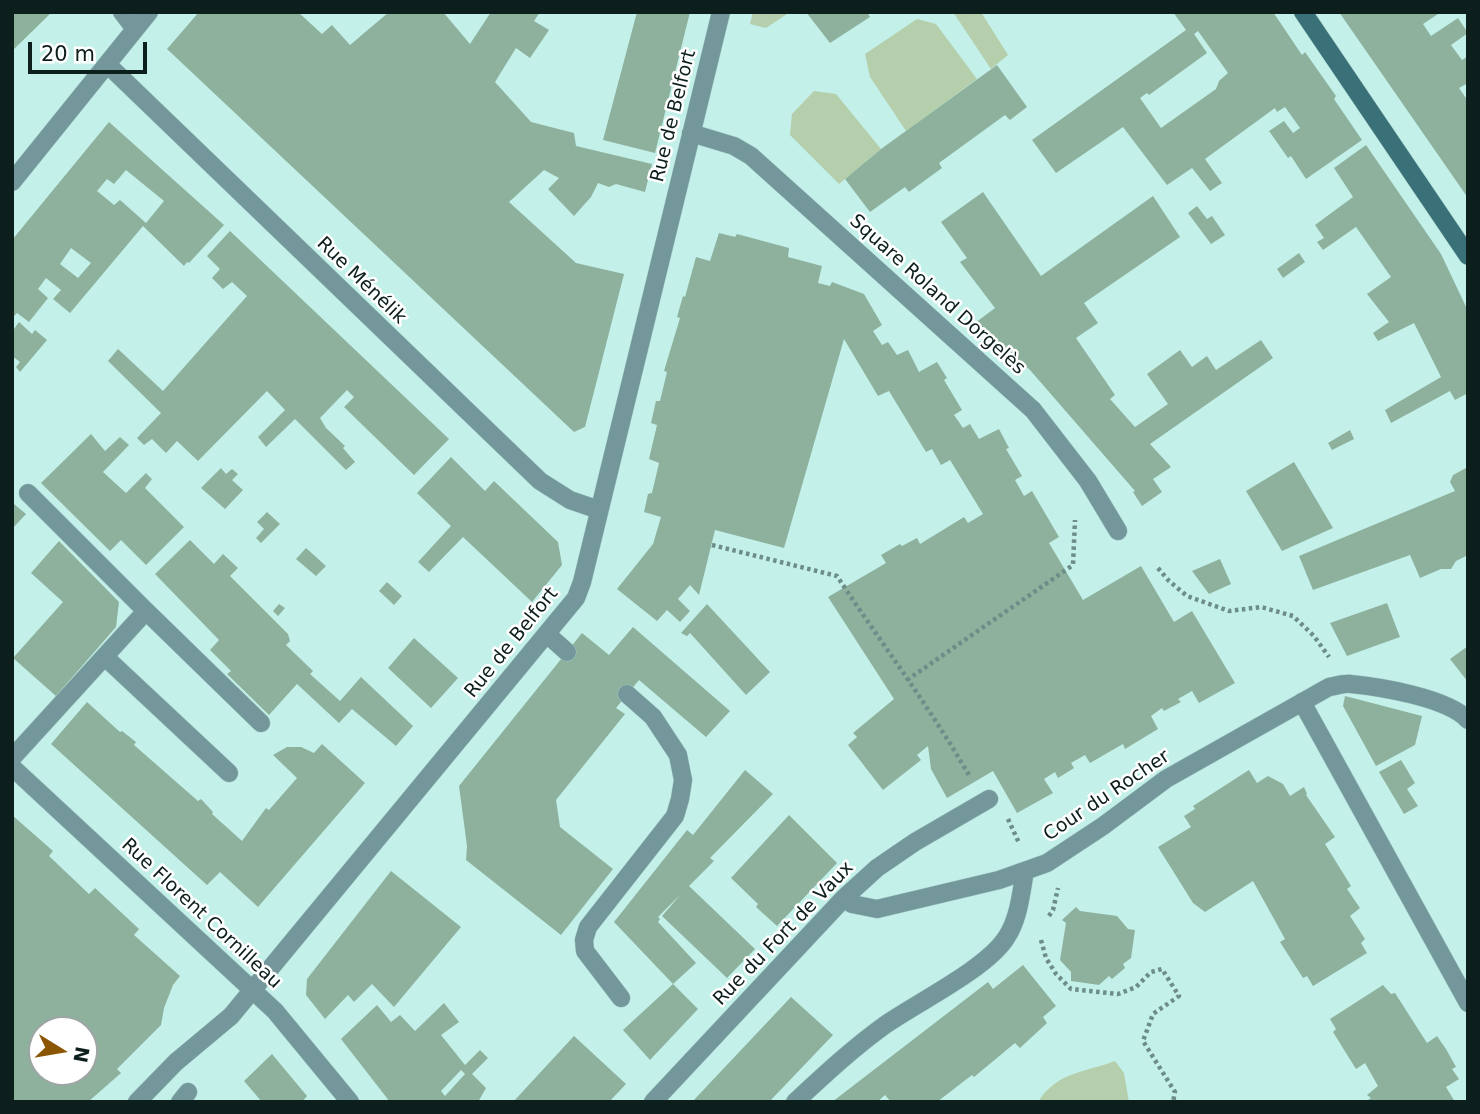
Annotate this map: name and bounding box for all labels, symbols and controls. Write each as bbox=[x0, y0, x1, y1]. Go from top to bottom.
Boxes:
scale bar bbox=[32, 28, 150, 72]
text: 20 m bbox=[41, 42, 95, 66]
street label: Rue de Belfort bbox=[647, 48, 701, 184]
street label: Square Roland Dorgelès bbox=[845, 210, 1029, 380]
street label: Rue Ménélik bbox=[312, 233, 410, 329]
street label: Rue de Belfort bbox=[461, 583, 563, 703]
street label: Cour du Rocher bbox=[1040, 745, 1174, 847]
street label: Rue Florent Cornilleau bbox=[116, 834, 286, 994]
street label: Rue du Fort de Vaux bbox=[709, 857, 859, 1011]
north arrow bbox=[28, 1016, 98, 1086]
text: N bbox=[69, 1045, 94, 1065]

